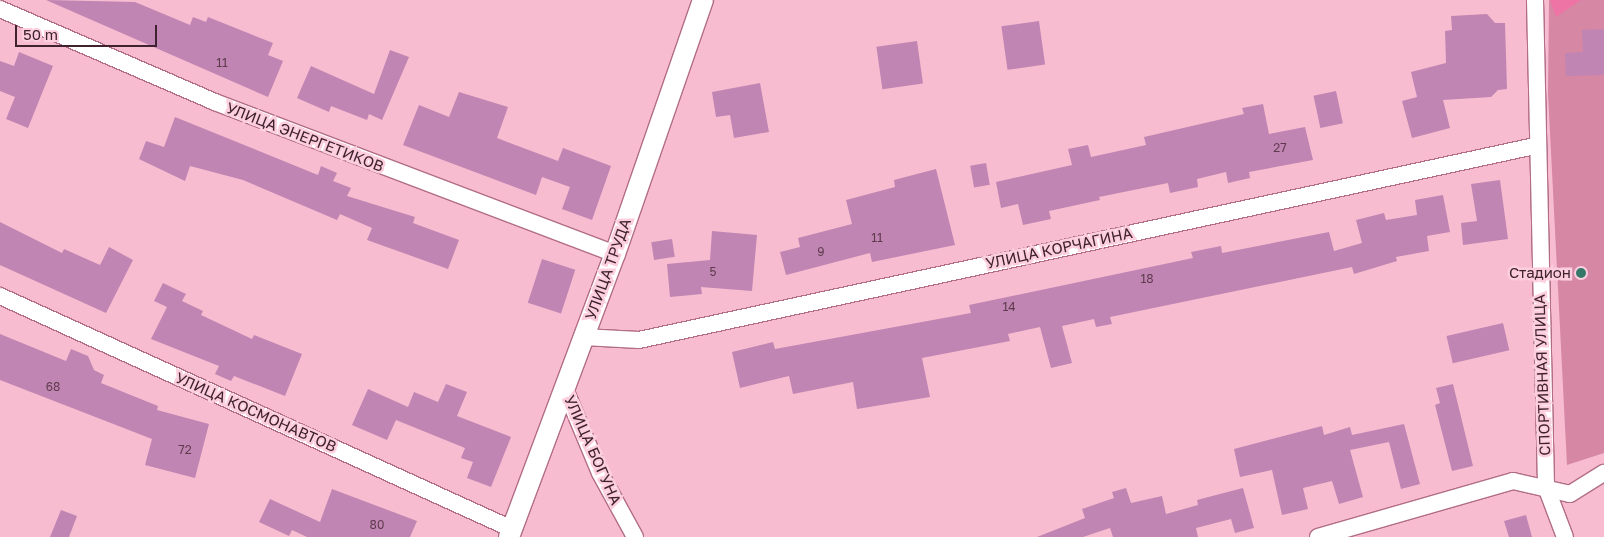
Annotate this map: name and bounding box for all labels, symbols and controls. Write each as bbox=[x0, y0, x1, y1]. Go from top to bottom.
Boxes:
scale bar bbox=[18, 15, 160, 47]
text: 50 m bbox=[23, 25, 58, 43]
house number: 11 bbox=[216, 56, 228, 70]
street label: УЛИЦА ЭНЕРГЕТИКОВ bbox=[224, 99, 386, 175]
house number: 27 bbox=[1273, 141, 1287, 155]
street label: УЛИЦА ТРУДА bbox=[581, 216, 635, 322]
street label: УЛИЦА КОРЧАГИНА bbox=[984, 224, 1134, 272]
house number: 11 bbox=[871, 231, 883, 245]
house number: 9 bbox=[817, 245, 825, 259]
place label: Стадион bbox=[1509, 264, 1571, 282]
house number: 5 bbox=[710, 265, 716, 279]
marker: Стадион bbox=[1575, 267, 1587, 279]
house number: 18 bbox=[1140, 272, 1154, 286]
street label: СПОРТИВНАЯ УЛИЦА bbox=[1530, 294, 1554, 456]
house number: 14 bbox=[1002, 300, 1016, 314]
street label: УЛИЦА КОСМОНАВТОВ bbox=[173, 368, 339, 456]
house number: 68 bbox=[46, 380, 60, 394]
street label: УЛИЦА БОГУНА bbox=[561, 392, 625, 508]
house number: 72 bbox=[178, 443, 192, 457]
house number: 80 bbox=[370, 518, 384, 532]

